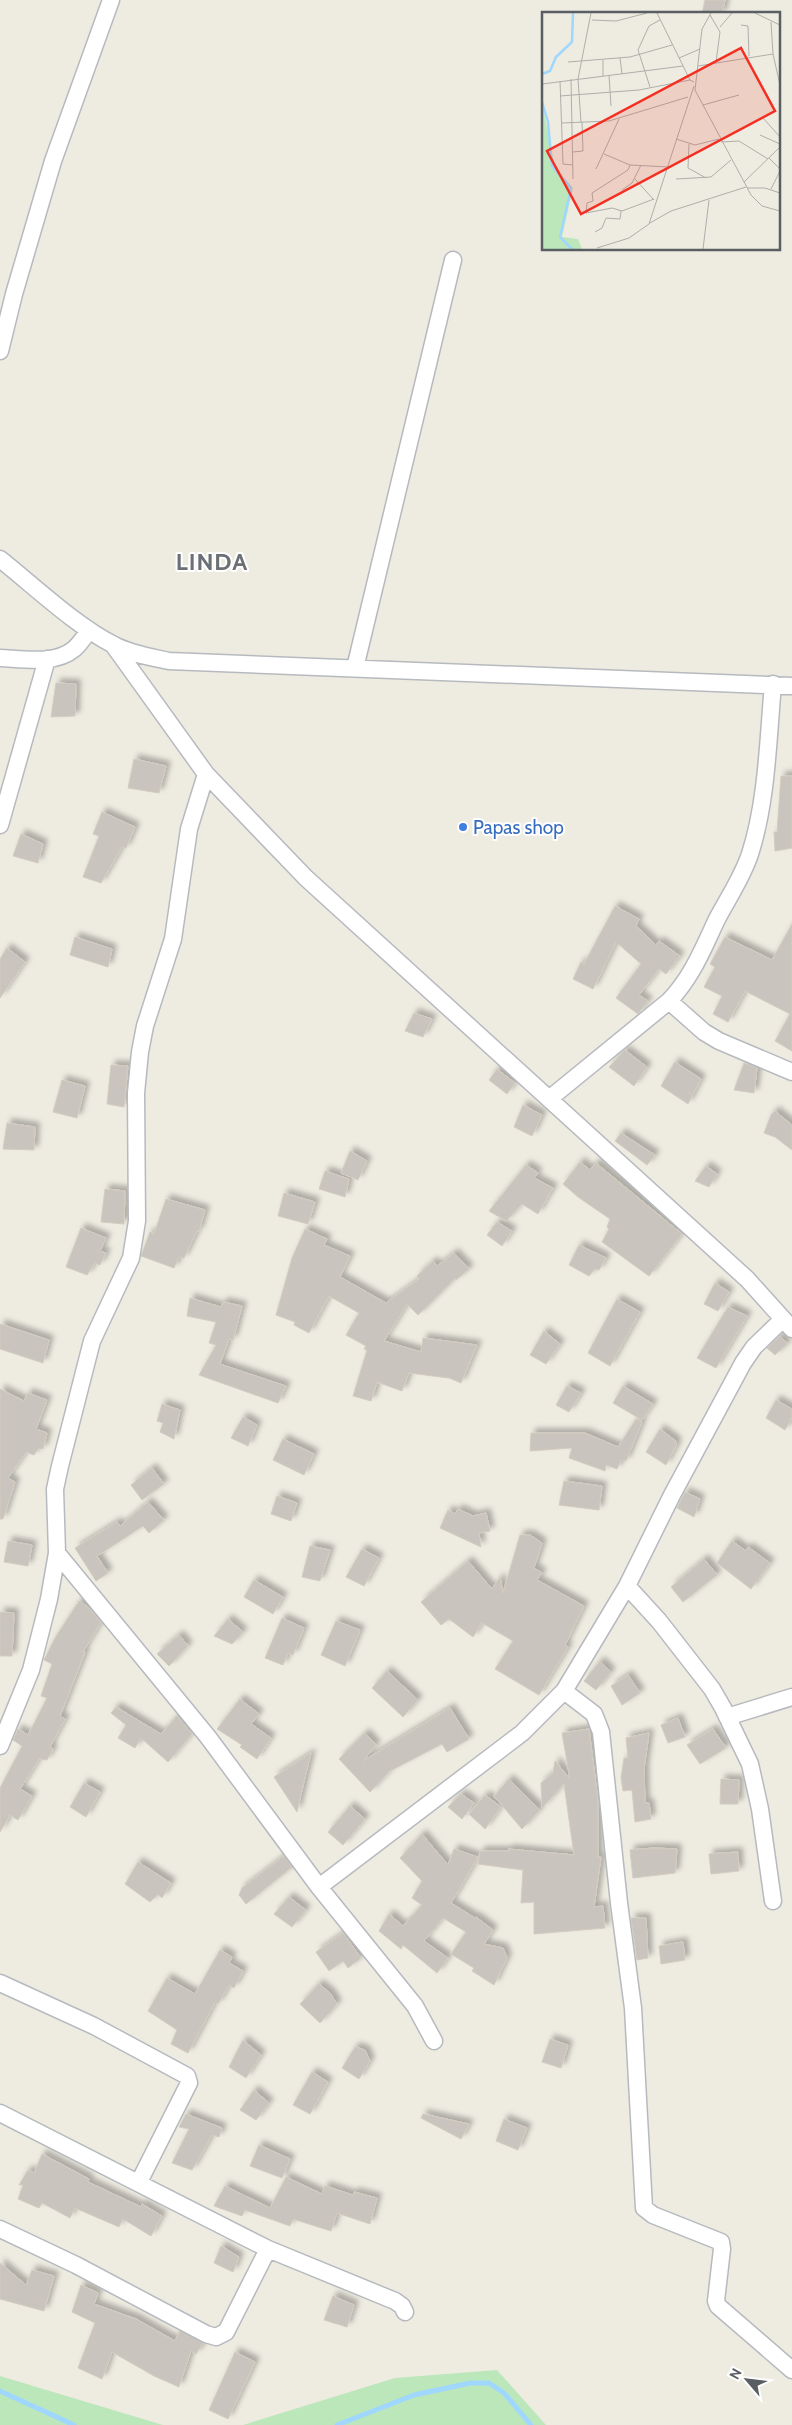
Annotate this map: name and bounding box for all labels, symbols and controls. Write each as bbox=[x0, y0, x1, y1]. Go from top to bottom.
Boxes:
inset map bbox=[542, 12, 780, 250]
district label: LINDA bbox=[176, 547, 248, 576]
place label: Papas shop bbox=[473, 816, 564, 839]
marker: Papas shop bbox=[457, 821, 469, 833]
north arrow bbox=[722, 2355, 772, 2405]
text: N bbox=[725, 2365, 746, 2382]

